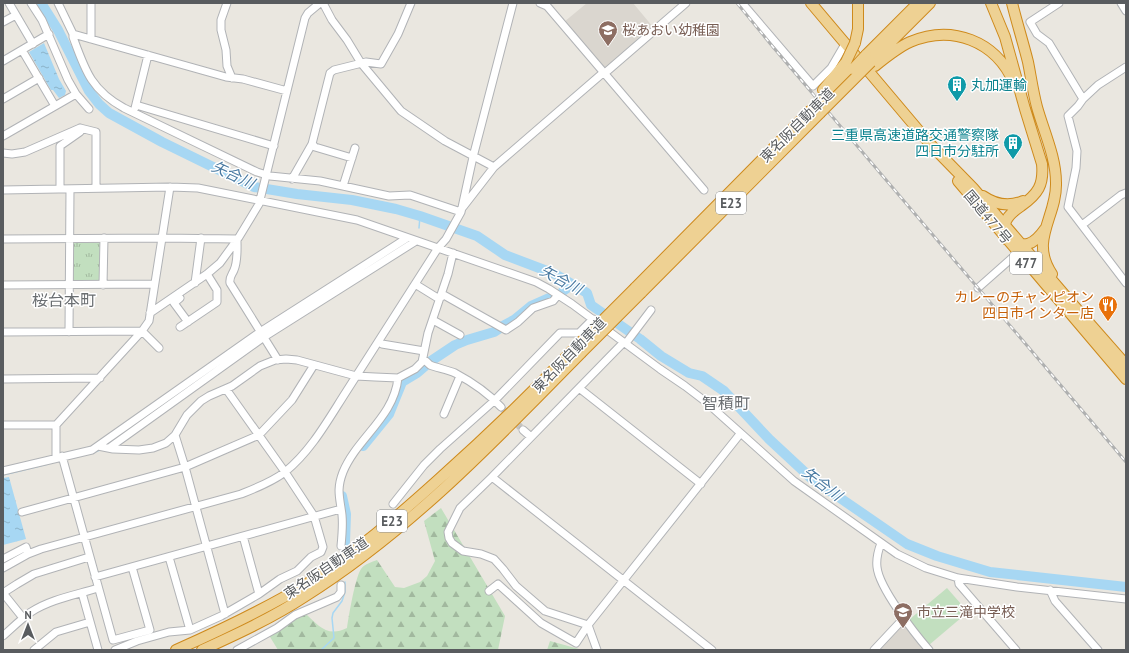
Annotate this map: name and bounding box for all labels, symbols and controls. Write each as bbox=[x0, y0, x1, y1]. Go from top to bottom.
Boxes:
school or university icon: 桜あおい幼稚園 bbox=[597, 19, 619, 47]
place label: 桜あおい幼稚園 bbox=[622, 21, 720, 39]
building icon: 丸加運輸 bbox=[946, 74, 968, 102]
place label: 丸加運輸 bbox=[971, 76, 1027, 94]
street label: 東名阪自動車道 bbox=[756, 84, 838, 166]
place label: 三重県高速道路交通警察隊 四日市分駐所 bbox=[831, 126, 999, 160]
building icon: 三重県高速道路交通警察隊 四日市分駐所 bbox=[1002, 132, 1024, 160]
water label: 矢合川 bbox=[209, 156, 259, 194]
street label: 国道477号 bbox=[960, 186, 1016, 248]
road number: E23 bbox=[716, 192, 746, 214]
road number: 477 bbox=[1010, 252, 1042, 274]
water label: 矢合川 bbox=[537, 261, 587, 299]
place label: カレーのチャンピオン 四日市インター店 bbox=[954, 288, 1094, 322]
district label: 桜台本町 bbox=[32, 290, 96, 310]
restaurant icon: カレーのチャンピオン 四日市インター店 bbox=[1097, 294, 1119, 322]
street label: 東名阪自動車道 bbox=[528, 314, 610, 396]
district label: 智積町 bbox=[702, 393, 750, 413]
water label: 矢合川 bbox=[799, 462, 848, 506]
road number: E23 bbox=[377, 510, 407, 532]
street label: 東名阪自動車道 bbox=[280, 533, 372, 603]
school or university icon: 市立三滝中学校 bbox=[892, 601, 914, 629]
place label: 市立三滝中学校 bbox=[917, 603, 1015, 621]
north arrow bbox=[8, 605, 48, 645]
text: N bbox=[24, 608, 32, 622]

